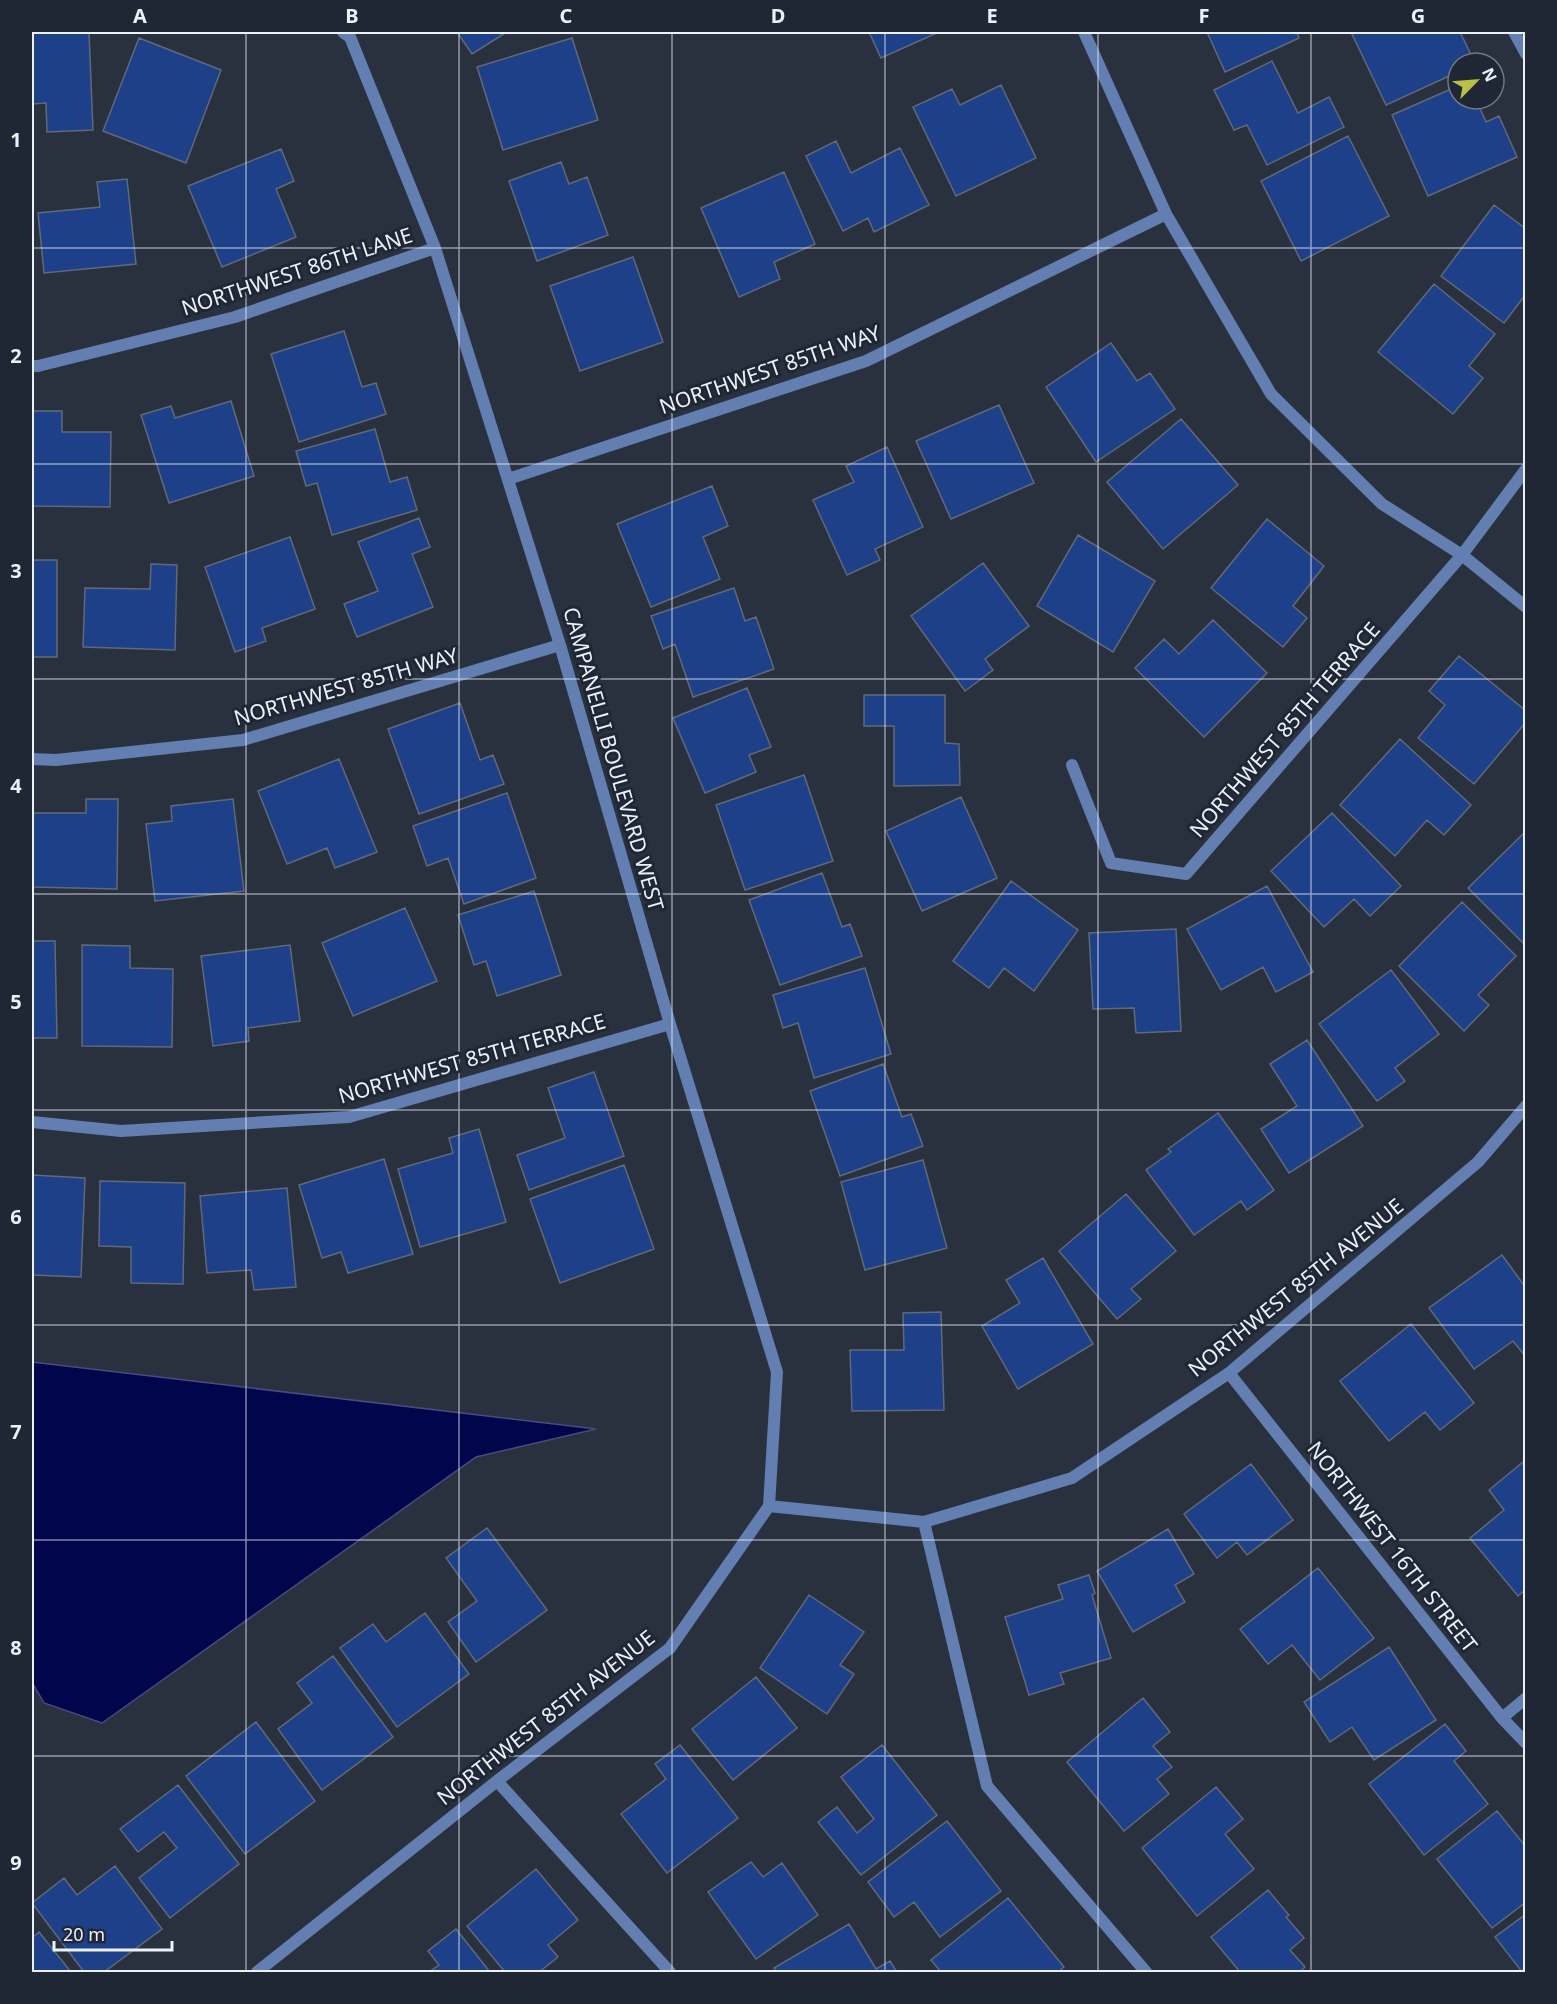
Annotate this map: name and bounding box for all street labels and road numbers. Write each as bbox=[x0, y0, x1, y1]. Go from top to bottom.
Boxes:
street label: NORTHWEST 86TH LANE bbox=[178, 220, 416, 322]
street label: NORTHWEST 85TH WAY bbox=[655, 318, 884, 420]
street label: CAMPANELLI BOULEVARD WEST bbox=[557, 604, 671, 914]
street label: NORTHWEST 85TH TERRACE bbox=[1183, 616, 1386, 843]
street label: NORTHWEST 85TH WAY bbox=[230, 641, 461, 731]
street label: NORTHWEST 85TH TERRACE bbox=[335, 1006, 609, 1110]
street label: NORTHWEST 85TH AVENUE bbox=[1182, 1192, 1409, 1383]
street label: NORTHWEST 16TH STREET bbox=[1302, 1435, 1484, 1658]
street label: NORTHWEST 85TH AVENUE bbox=[431, 1623, 660, 1811]

